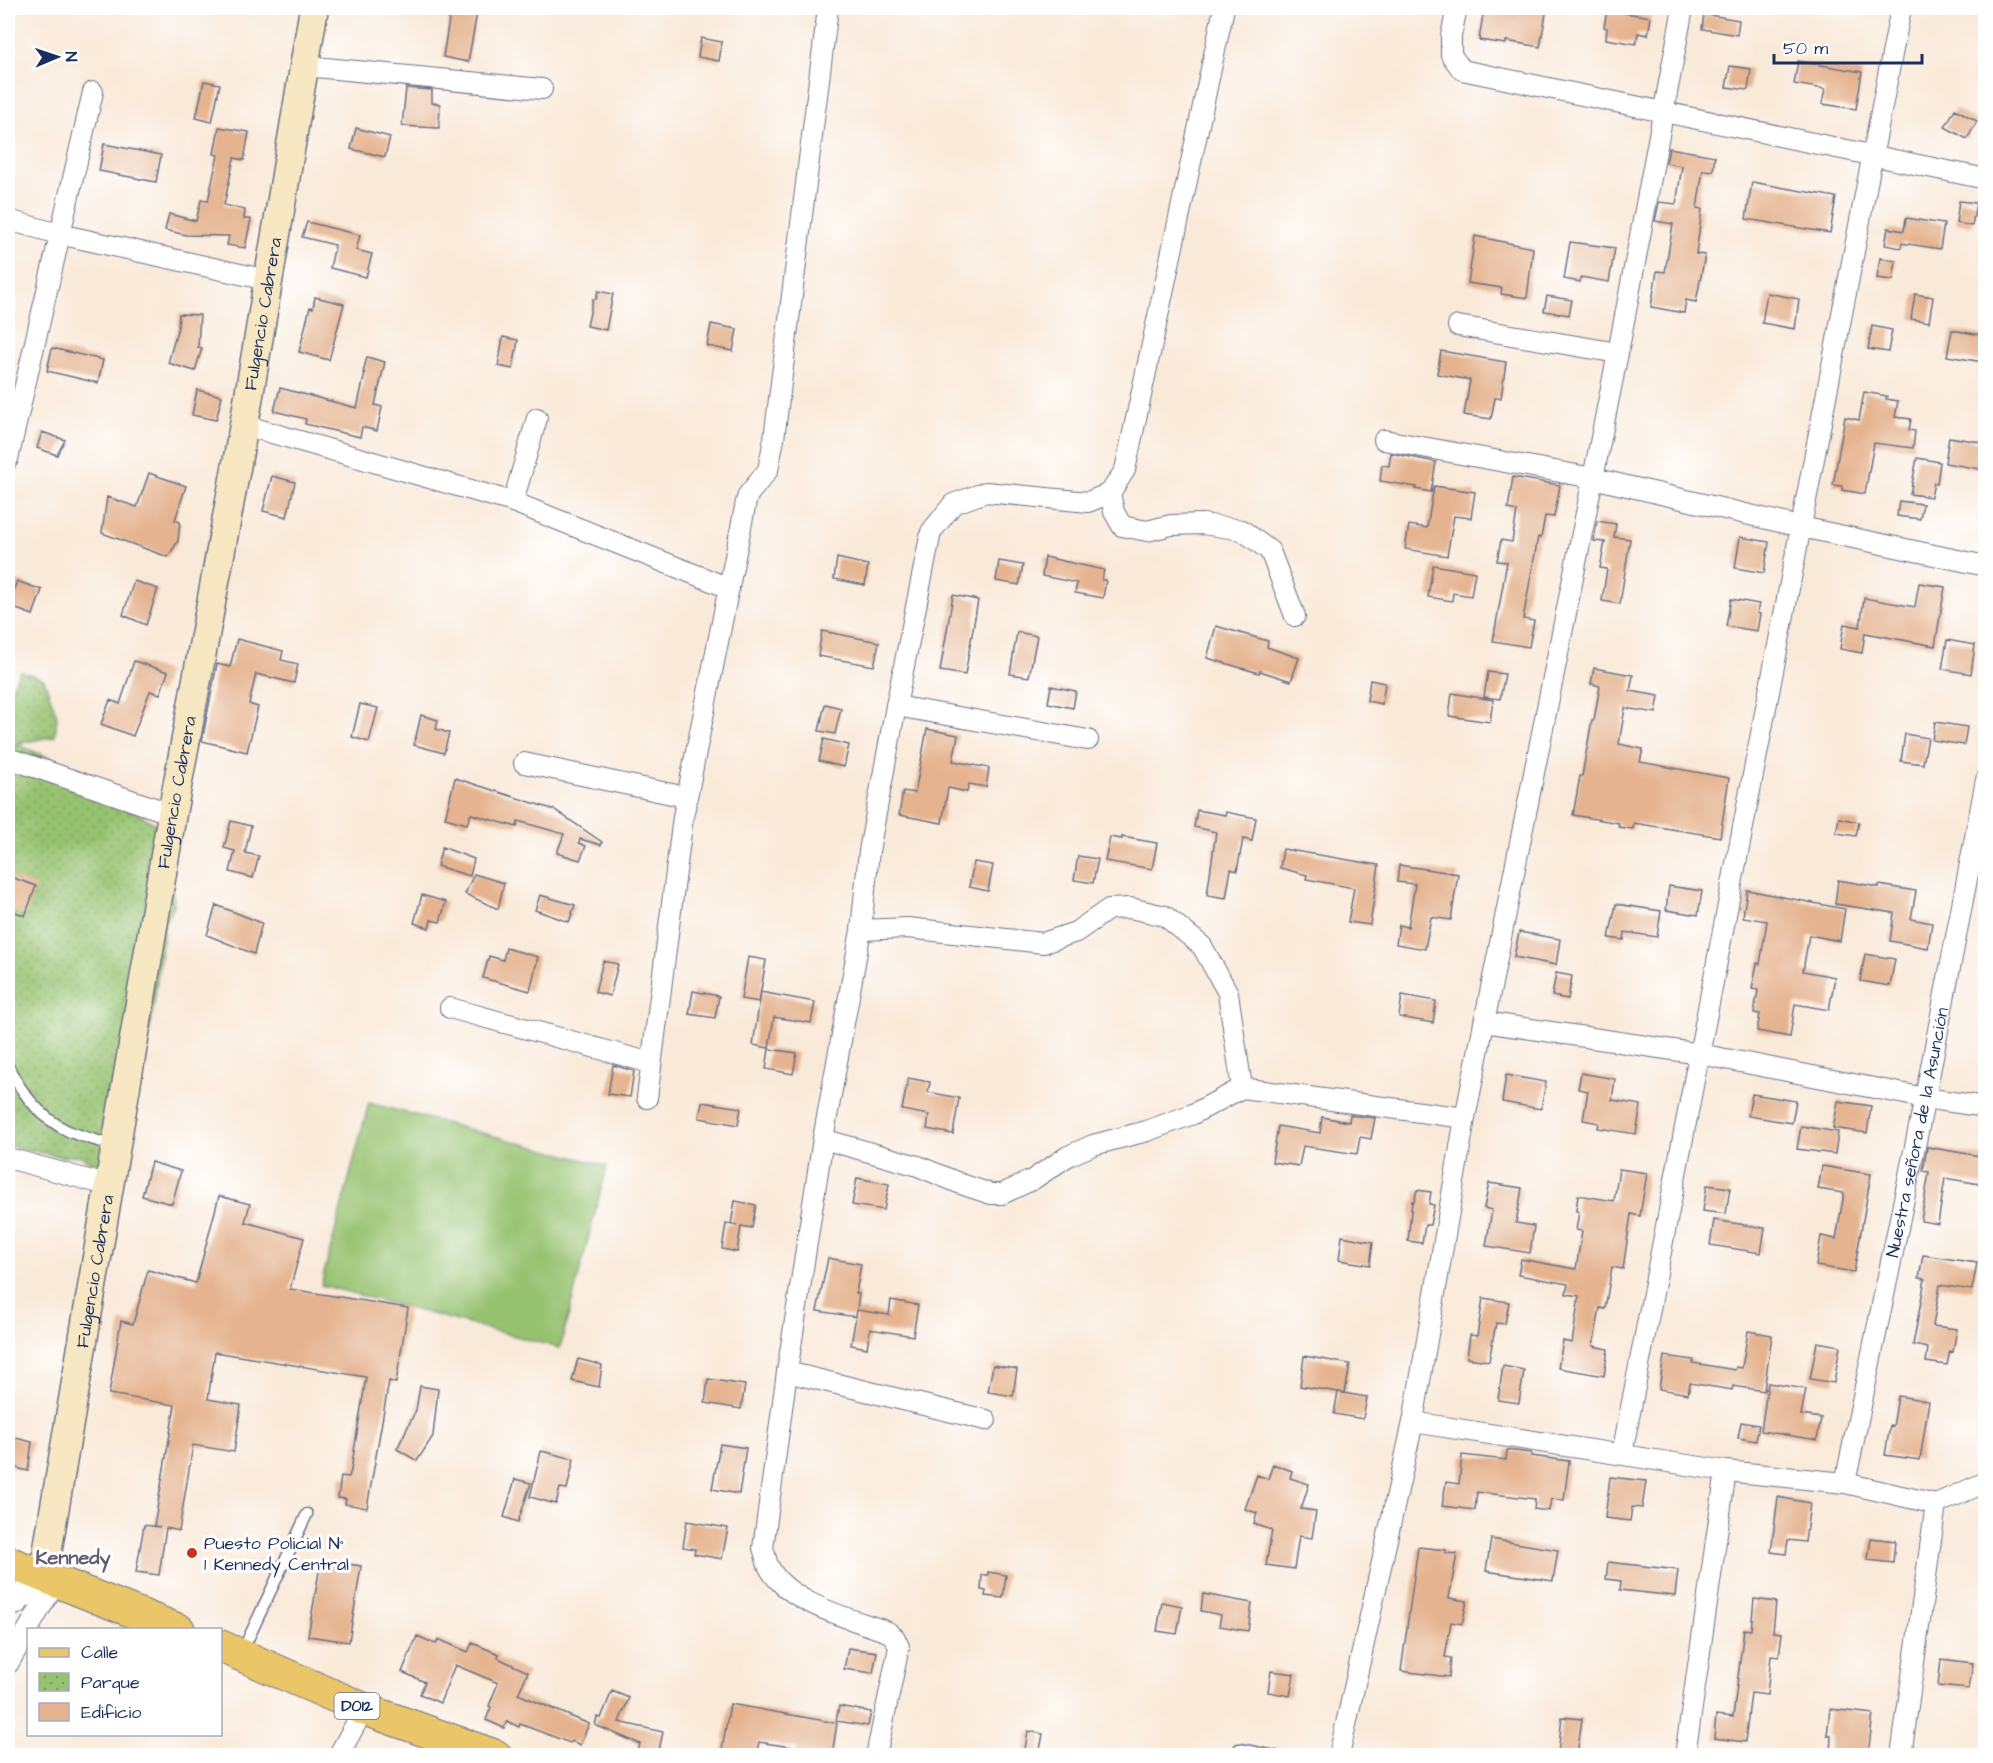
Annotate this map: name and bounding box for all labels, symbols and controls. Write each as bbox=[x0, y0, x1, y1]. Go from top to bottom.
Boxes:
north arrow bbox=[27, 27, 87, 87]
scale bar bbox=[1774, 27, 1922, 65]
text: 50 m bbox=[1783, 36, 1828, 61]
text: N bbox=[60, 51, 82, 62]
street label: Fulgencio Cabrera bbox=[237, 236, 288, 392]
street label: Fulgencio Cabrera bbox=[150, 714, 202, 871]
street label: Nuestra señora de la Asunción bbox=[1880, 1005, 1955, 1260]
street label: Fulgencio Cabrera bbox=[69, 1193, 120, 1350]
place label: Puesto Policial N° 1 Kennedy Central bbox=[204, 1531, 349, 1578]
district label: Kennedy bbox=[36, 1544, 111, 1573]
marker: Puesto Policial N° 1 Kennedy Central bbox=[185, 1546, 199, 1560]
legend bbox=[27, 1628, 222, 1736]
text: Calle bbox=[81, 1640, 119, 1665]
text: Parque bbox=[81, 1670, 140, 1695]
road number: D012 bbox=[334, 1693, 380, 1719]
text: Edificio bbox=[81, 1700, 141, 1725]

